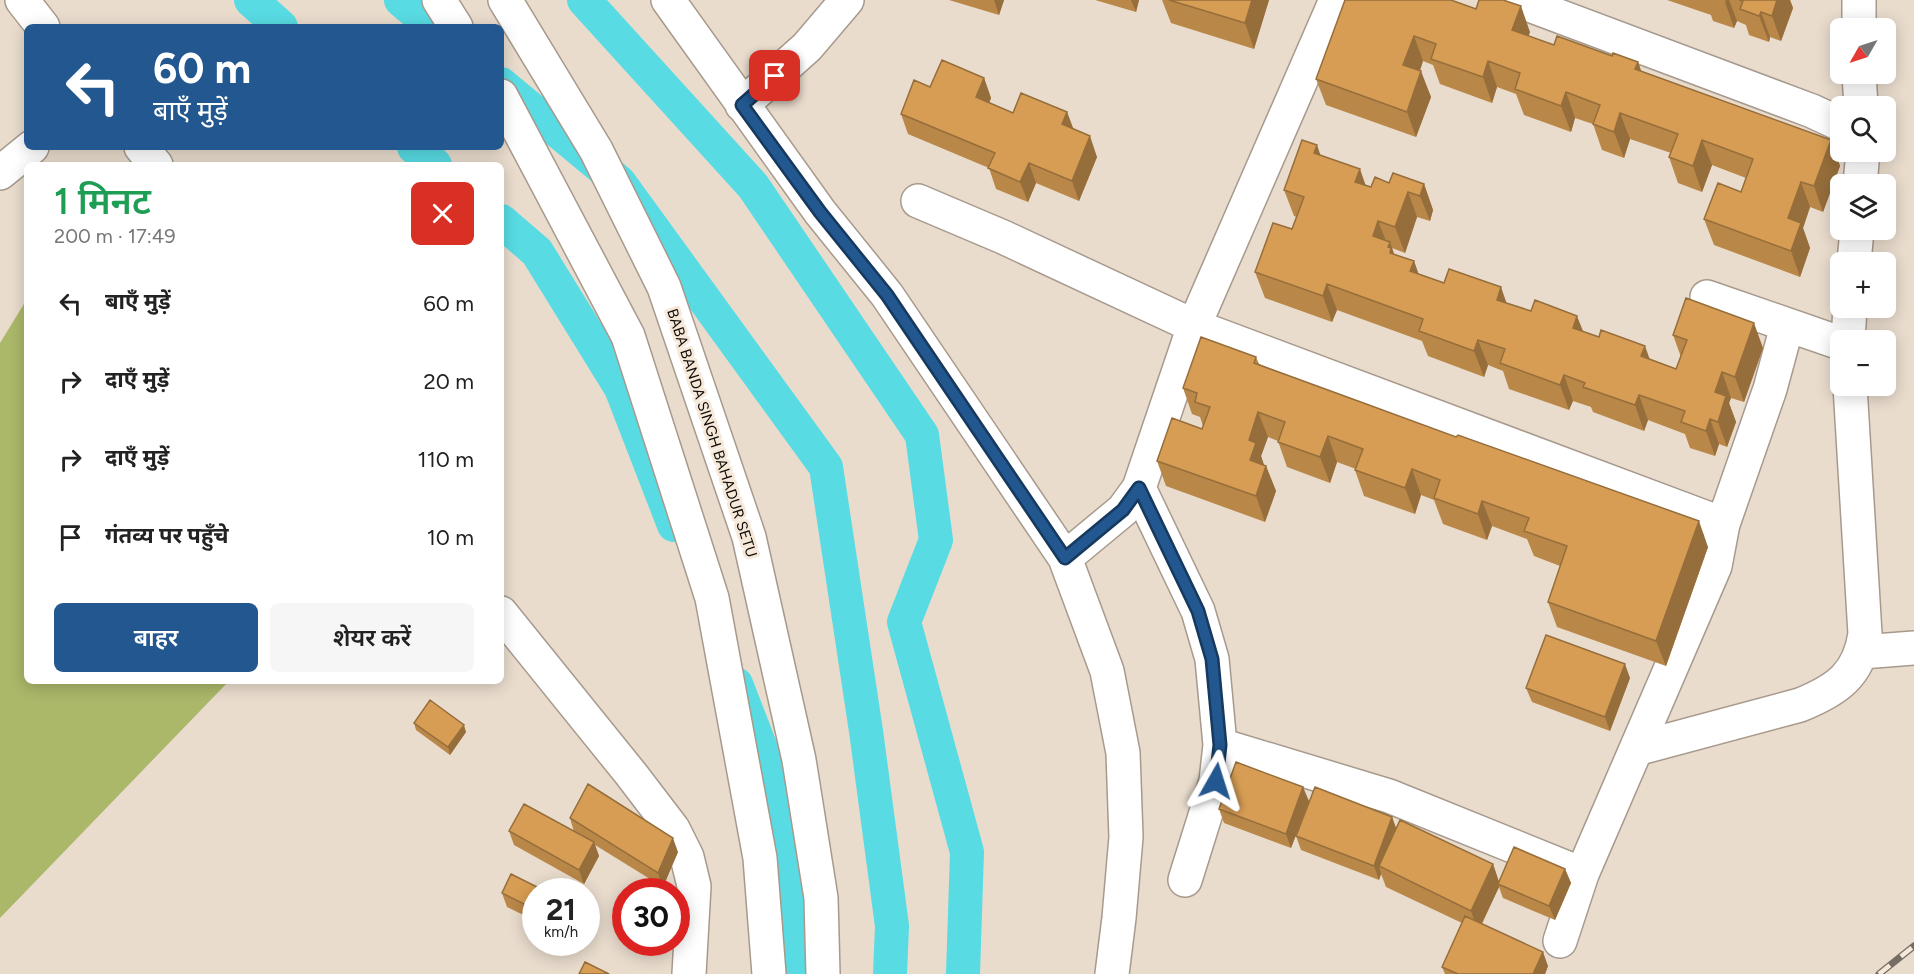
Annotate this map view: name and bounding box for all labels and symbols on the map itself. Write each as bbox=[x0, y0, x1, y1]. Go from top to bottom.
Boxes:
north arrow bbox=[1830, 18, 1896, 84]
pin bbox=[749, 50, 800, 101]
street label: BABA BANDA SINGH BAHADUR SETU bbox=[663, 306, 761, 560]
position arrow bbox=[1184, 749, 1248, 813]
speed limit sign: 30 bbox=[612, 878, 690, 956]

